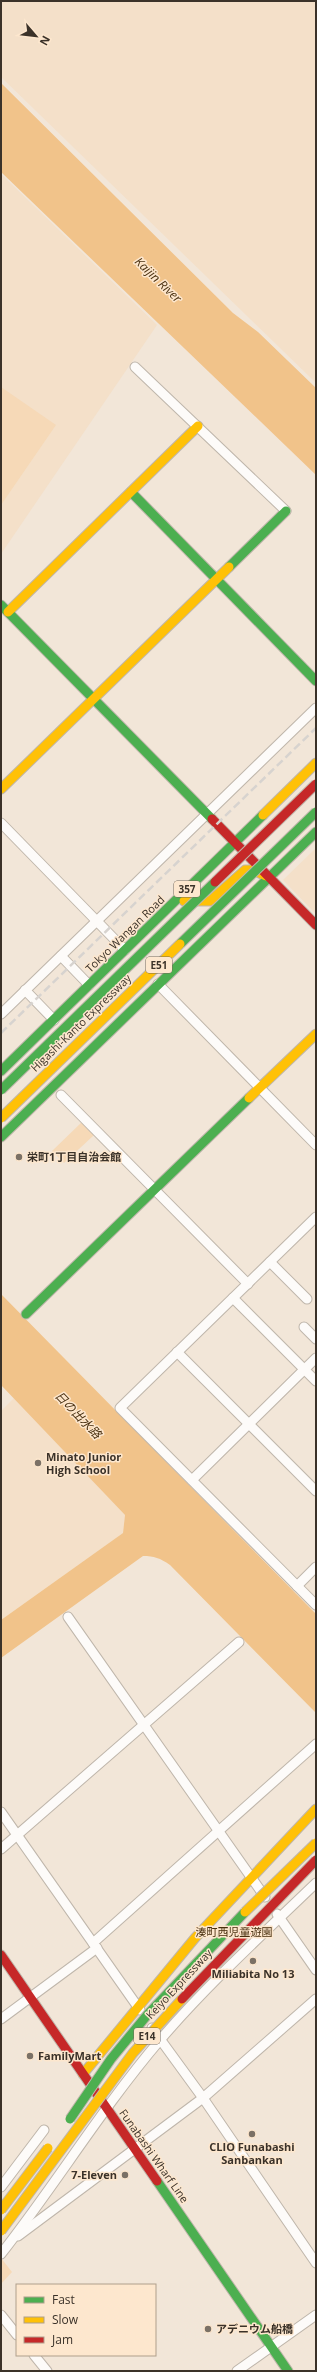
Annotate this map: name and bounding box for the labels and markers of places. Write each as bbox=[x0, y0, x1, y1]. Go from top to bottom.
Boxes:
place label: 栄町1丁目自治会館 bbox=[27, 1149, 121, 1164]
marker: 栄町1丁目自治会館 bbox=[14, 1152, 24, 1162]
place label: Minato Junior High School bbox=[46, 1449, 121, 1477]
marker: Minato Junior High School bbox=[33, 1458, 43, 1468]
marker: Miliabita No 13 bbox=[248, 1956, 258, 1966]
place label: Miliabita No 13 bbox=[212, 1966, 294, 1981]
place label: FamilyMart bbox=[38, 2048, 101, 2063]
marker: FamilyMart bbox=[25, 2051, 35, 2061]
marker: CLIO Funabashi Sanbankan bbox=[247, 2129, 257, 2139]
place label: CLIO Funabashi Sanbankan bbox=[209, 2139, 295, 2167]
place label: 7-Eleven bbox=[71, 2167, 117, 2182]
marker: 7-Eleven bbox=[120, 2170, 130, 2180]
place label: アデニウム船橋 bbox=[216, 2321, 293, 2336]
marker: アデニウム船橋 bbox=[203, 2324, 213, 2334]

